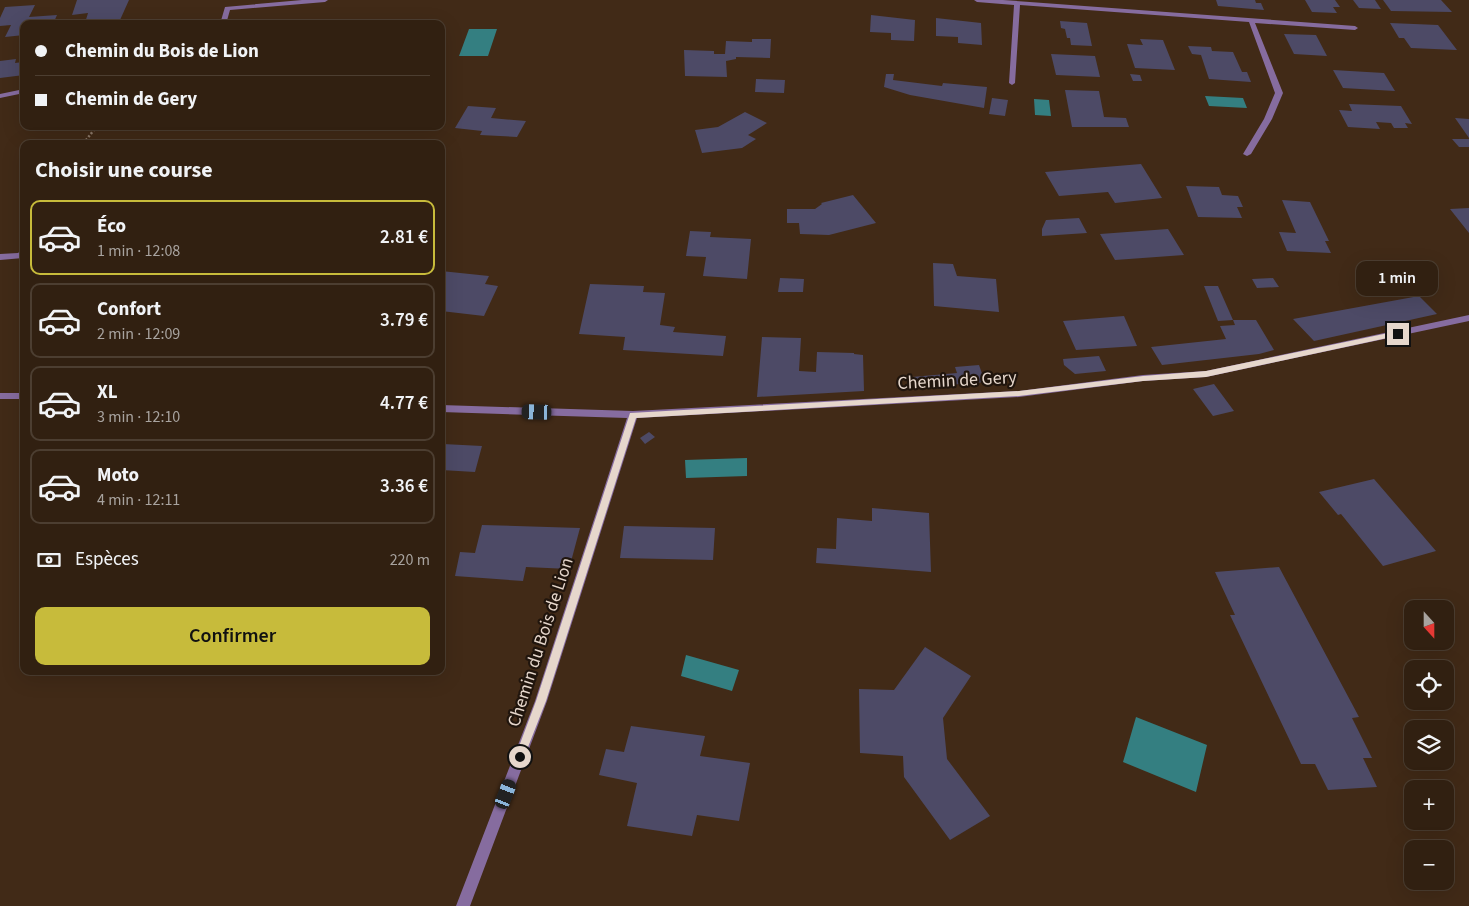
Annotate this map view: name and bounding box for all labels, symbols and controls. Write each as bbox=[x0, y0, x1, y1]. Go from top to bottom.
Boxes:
text: Chemin du Bois de Lion bbox=[65, 38, 259, 65]
text: Chemin de Gery bbox=[65, 86, 197, 113]
text: Choisir une course bbox=[35, 154, 213, 186]
text: Éco bbox=[97, 213, 126, 240]
icon: car bbox=[37, 215, 82, 260]
text: 2.81 € bbox=[380, 224, 428, 251]
text: 1 min · 12:08 bbox=[97, 240, 180, 262]
callout: 1 min bbox=[1357, 262, 1439, 296]
text: 1 min bbox=[1378, 267, 1416, 289]
text: Confort bbox=[97, 296, 161, 323]
icon: car bbox=[37, 298, 82, 343]
text: 3.79 € bbox=[380, 307, 428, 334]
text: 2 min · 12:09 bbox=[97, 323, 180, 345]
route end bbox=[1387, 323, 1409, 345]
street label: Chemin de Gery bbox=[897, 365, 1018, 396]
text: XL bbox=[97, 379, 118, 406]
icon: car bbox=[37, 381, 82, 426]
text: 4.77 € bbox=[380, 390, 428, 417]
car bbox=[521, 404, 552, 420]
text: 3 min · 12:10 bbox=[97, 406, 180, 428]
text: Moto bbox=[97, 462, 139, 489]
icon: car bbox=[37, 464, 82, 509]
text: 3.36 € bbox=[380, 473, 428, 500]
text: 4 min · 12:11 bbox=[97, 489, 180, 511]
icon: cash bbox=[35, 546, 63, 574]
text: Espèces bbox=[75, 546, 139, 573]
text: 220 m bbox=[390, 549, 430, 571]
street label: Chemin du Bois de Lion bbox=[501, 554, 580, 730]
north arrow bbox=[1404, 600, 1454, 650]
map controls bbox=[1404, 600, 1454, 890]
button: Confirmer bbox=[35, 607, 430, 665]
button: locate bbox=[1404, 660, 1454, 710]
button: layers bbox=[1404, 720, 1454, 770]
route start bbox=[509, 746, 531, 768]
car bbox=[493, 777, 518, 811]
button: + bbox=[1404, 780, 1454, 830]
button: − bbox=[1404, 840, 1454, 890]

